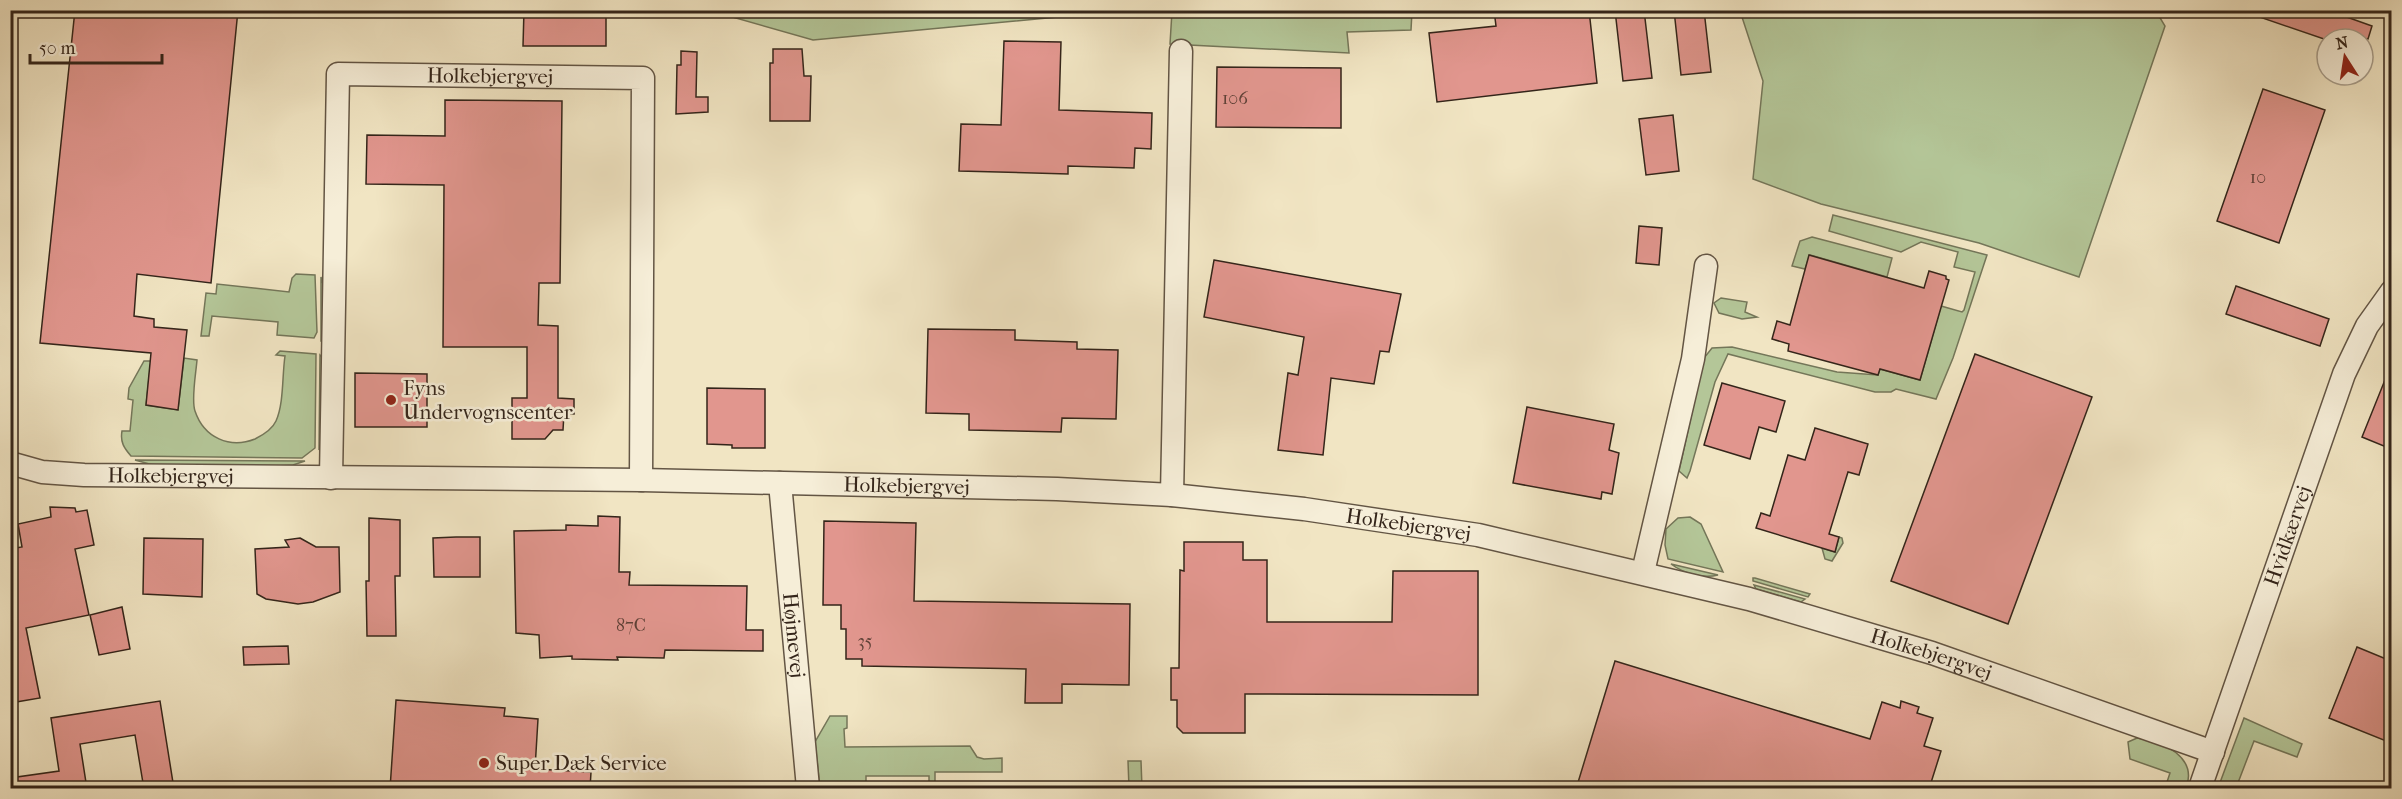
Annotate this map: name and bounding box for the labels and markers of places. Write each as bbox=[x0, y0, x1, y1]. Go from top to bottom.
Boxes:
place label: Fyns Undervognscenter bbox=[403, 376, 573, 424]
marker: Fyns Undervognscenter bbox=[384, 393, 398, 407]
place label: Super Dæk Service bbox=[496, 751, 667, 775]
marker: Super Dæk Service bbox=[477, 756, 491, 770]

